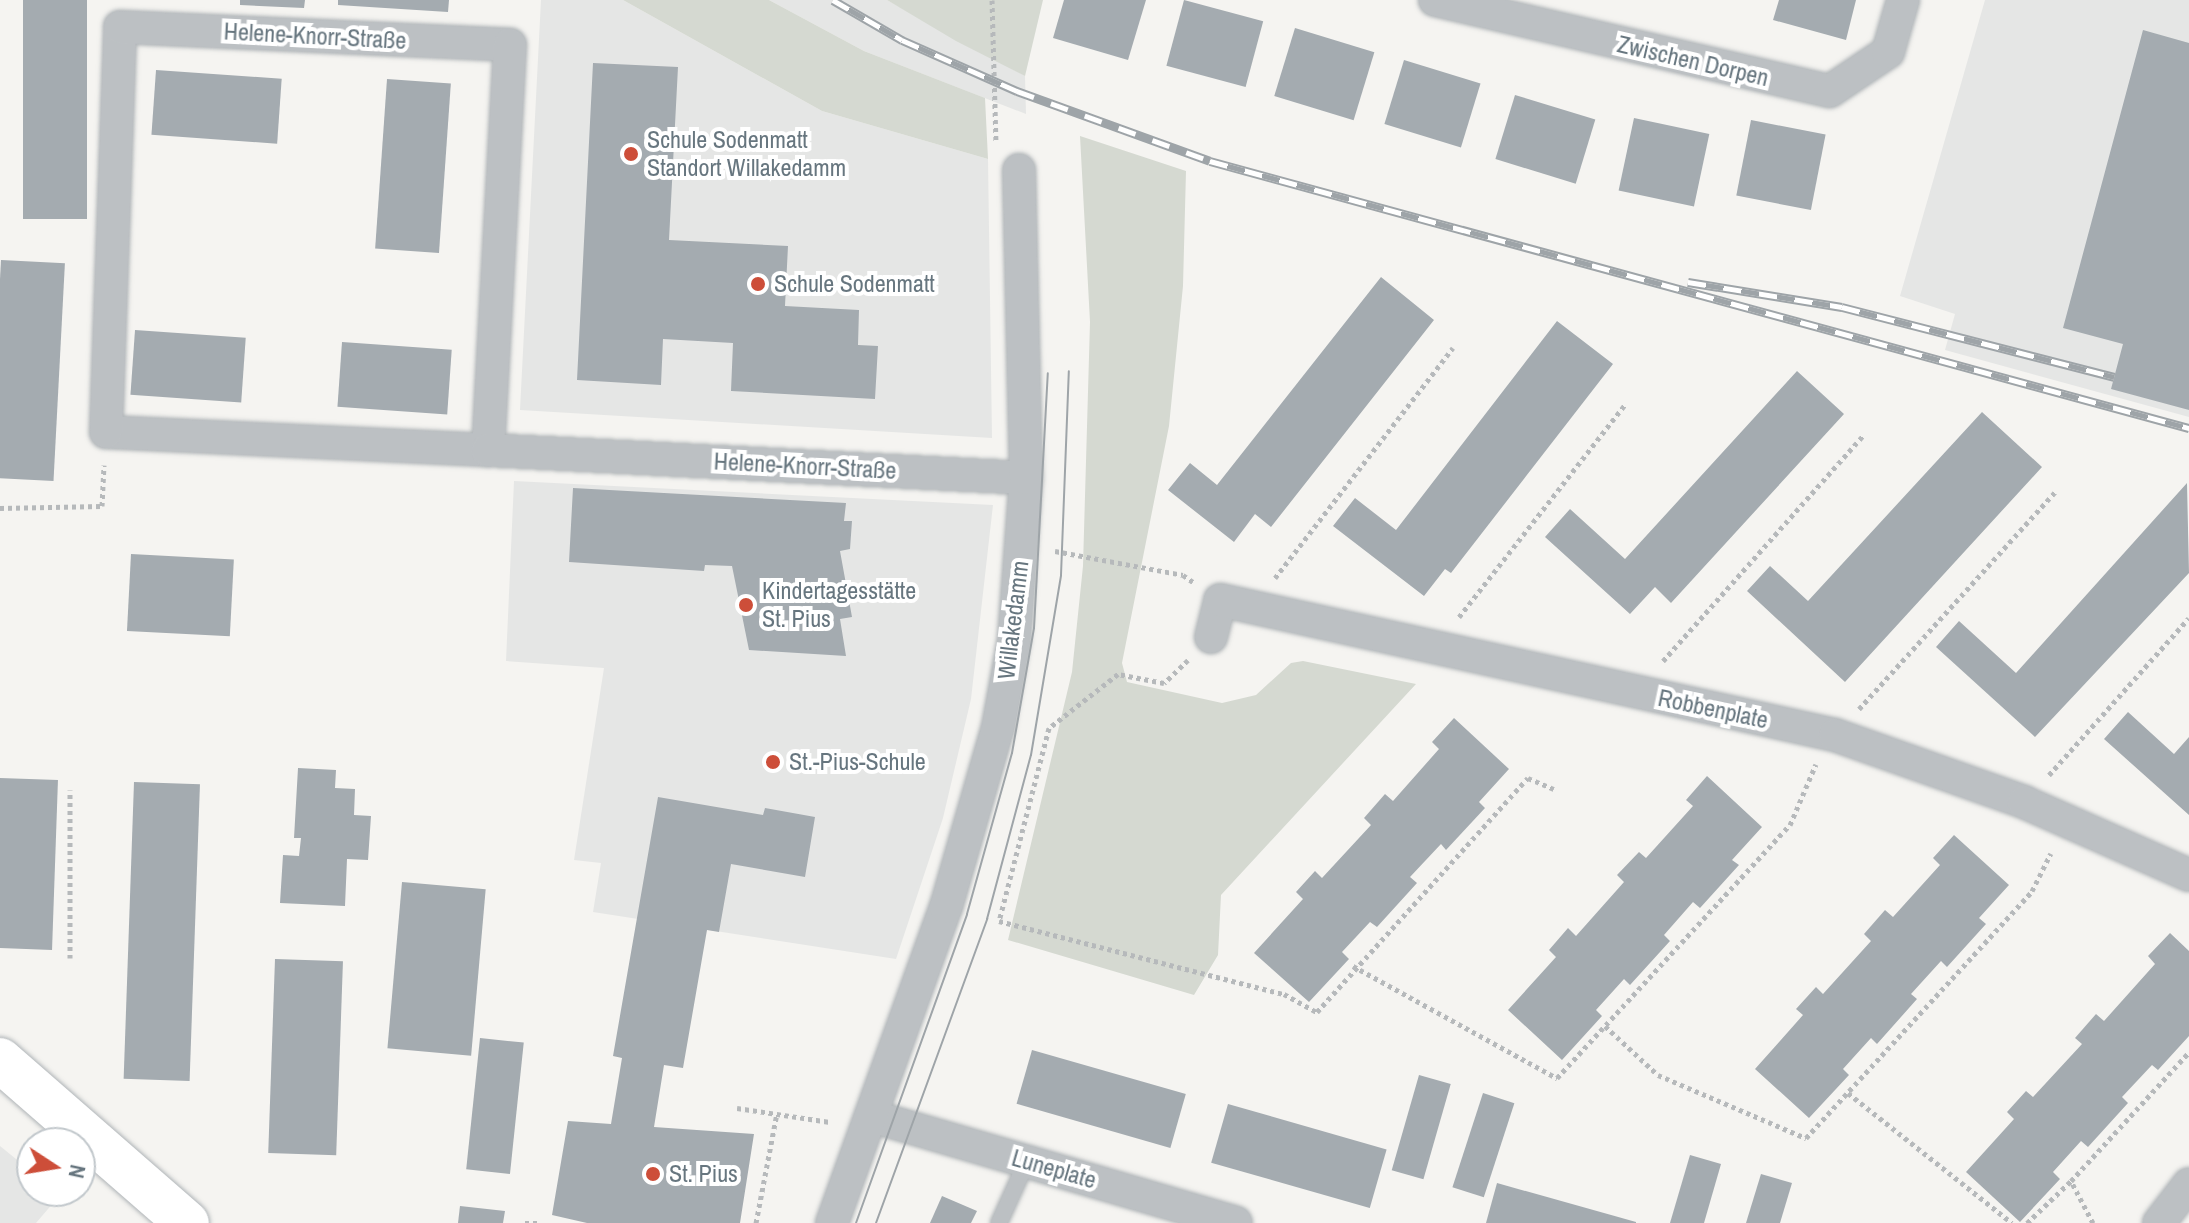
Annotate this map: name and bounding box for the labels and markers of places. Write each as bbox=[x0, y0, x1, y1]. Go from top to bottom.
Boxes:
place label: Schule Sodenmatt Standort Willakedamm bbox=[647, 126, 846, 182]
marker: Schule Sodenmatt Standort Willakedamm bbox=[622, 145, 640, 163]
place label: Schule Sodenmatt bbox=[774, 270, 935, 298]
marker: Schule Sodenmatt bbox=[749, 275, 767, 293]
place label: Kindertagesstätte St. Pius bbox=[762, 577, 916, 633]
marker: Kindertagesstätte St. Pius bbox=[737, 596, 755, 614]
place label: St.-Pius-Schule bbox=[789, 748, 926, 776]
marker: St.-Pius-Schule bbox=[764, 753, 782, 771]
place label: St. Pius bbox=[669, 1160, 738, 1188]
marker: St. Pius bbox=[644, 1165, 662, 1183]

